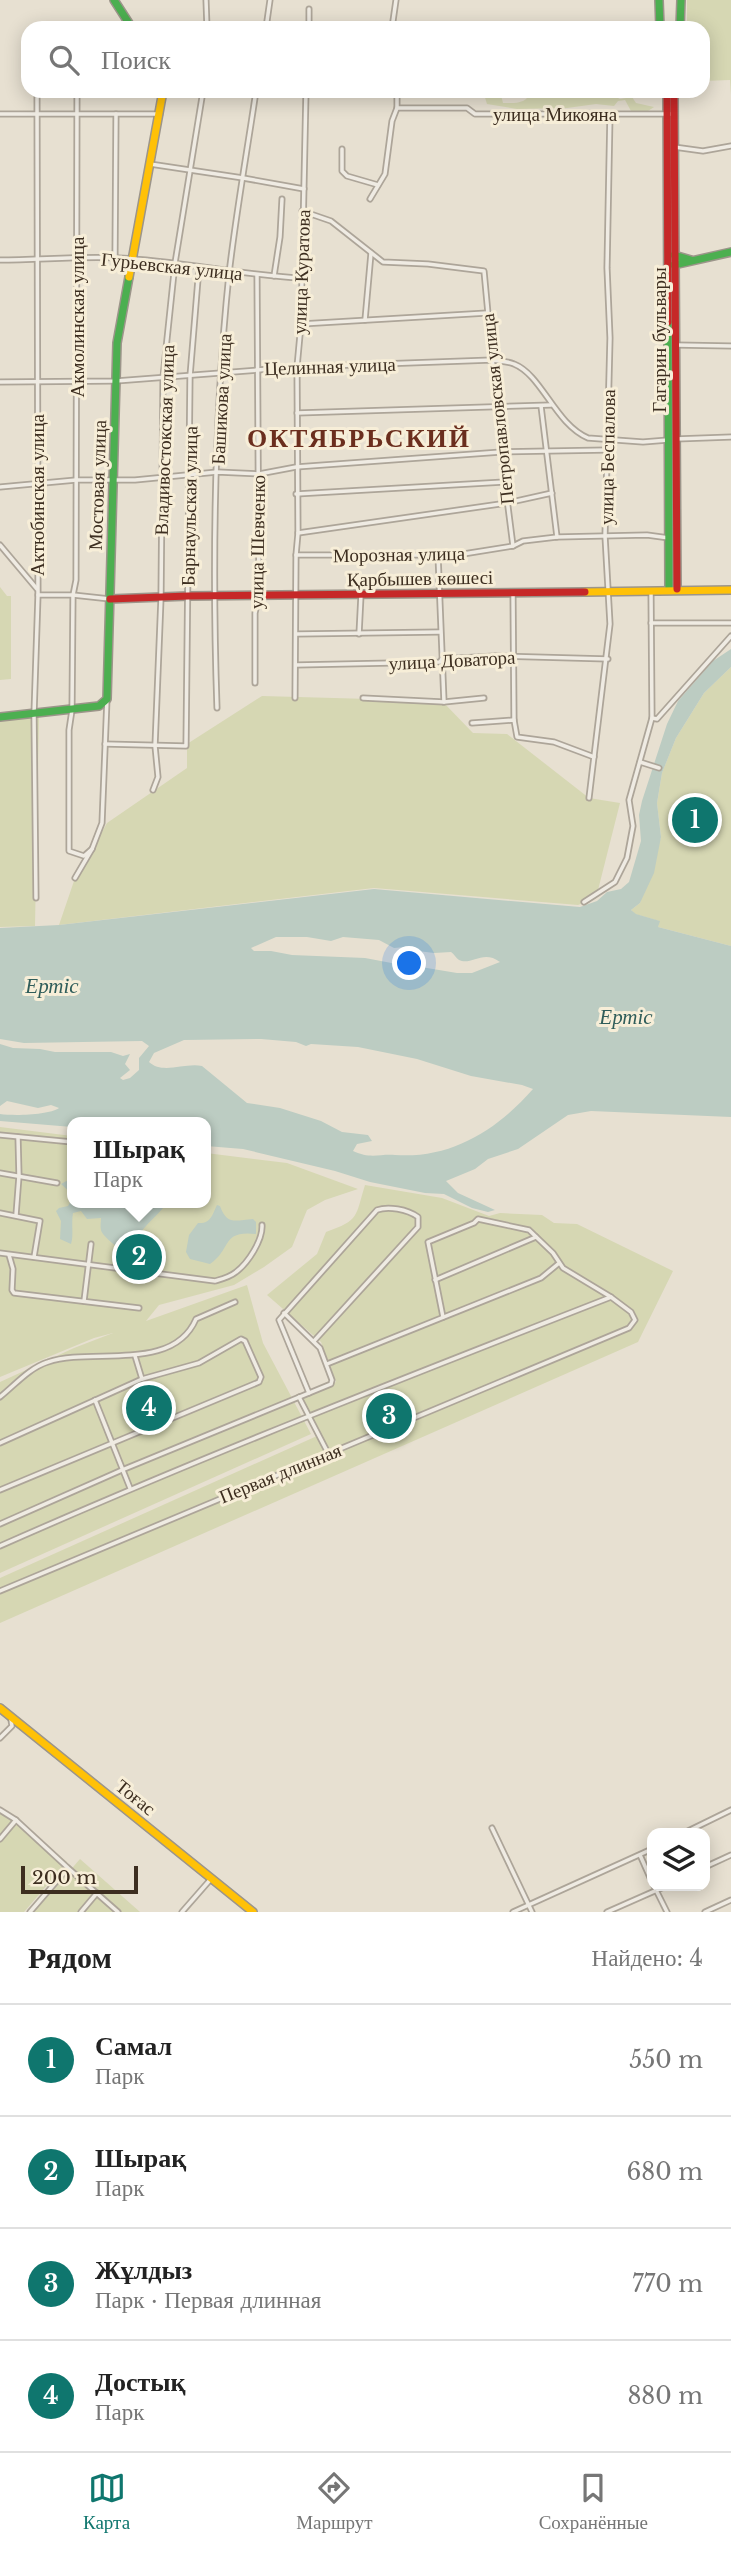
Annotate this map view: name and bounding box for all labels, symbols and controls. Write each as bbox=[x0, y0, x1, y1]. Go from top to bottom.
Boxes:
search box bbox=[21, 21, 710, 98]
icon: search bbox=[45, 41, 83, 79]
text: Поиск bbox=[101, 44, 171, 76]
street label: улица Микояна bbox=[493, 103, 618, 126]
street label: улица Куратова bbox=[288, 208, 315, 335]
street label: Акмолинская улица bbox=[66, 236, 89, 397]
street label: Гурьевская улица bbox=[100, 248, 244, 285]
street label: Гагарин бульвары bbox=[648, 267, 671, 413]
street label: Петропавловская улица bbox=[476, 312, 519, 506]
street label: Башикова улица bbox=[207, 332, 236, 465]
street label: Владивостокская улица bbox=[150, 344, 179, 536]
street label: Целинная улица bbox=[264, 353, 397, 380]
street label: улица Беспалова bbox=[595, 388, 620, 525]
street label: Актюбинская улица bbox=[26, 413, 49, 576]
street label: Мостовая улица bbox=[84, 419, 111, 551]
district label: ОКТЯБРЬСКИЙ bbox=[247, 422, 471, 454]
street label: Барнаульская улица bbox=[177, 425, 202, 586]
street label: улица Шевченко bbox=[245, 475, 270, 609]
street label: Морозная улица bbox=[333, 542, 466, 567]
street label: Қарбышев көшесі bbox=[347, 566, 493, 591]
street label: улица Доватора bbox=[388, 646, 517, 675]
pin: 1 bbox=[672, 794, 718, 846]
your location bbox=[392, 946, 426, 980]
water label: Ертіс bbox=[24, 973, 79, 999]
water label: Ертіс bbox=[598, 1004, 653, 1030]
popup bbox=[67, 1117, 211, 1208]
text: Шырақ bbox=[93, 1133, 185, 1165]
text: Парк bbox=[93, 1165, 143, 1193]
pin: 2 bbox=[116, 1231, 162, 1283]
pin: 4 bbox=[126, 1382, 172, 1434]
pin: 3 bbox=[366, 1390, 412, 1442]
street label: Первая длинная bbox=[216, 1438, 345, 1508]
street label: Тоғас bbox=[111, 1774, 160, 1820]
map controls bbox=[647, 1828, 710, 1891]
button: layers bbox=[647, 1828, 710, 1891]
scale bar bbox=[21, 1863, 138, 1895]
text: 200 m bbox=[32, 1866, 97, 1889]
text: Рядом bbox=[28, 1939, 112, 1976]
text: Найдено: 4 bbox=[592, 1944, 703, 1972]
text: Самал bbox=[95, 2030, 172, 2062]
text: 1 bbox=[46, 2046, 56, 2074]
text: 550 m bbox=[629, 2046, 703, 2074]
text: Парк bbox=[95, 2062, 145, 2090]
text: Шырақ bbox=[95, 2142, 186, 2174]
text: 2 bbox=[44, 2158, 58, 2186]
text: 680 m bbox=[627, 2158, 703, 2186]
text: Парк bbox=[95, 2174, 145, 2202]
text: Жұлдыз bbox=[95, 2254, 192, 2286]
text: 3 bbox=[44, 2270, 58, 2298]
text: 770 m bbox=[632, 2270, 703, 2298]
text: Парк · Первая длинная bbox=[95, 2286, 321, 2314]
text: Достық bbox=[95, 2366, 185, 2398]
text: 4 bbox=[43, 2382, 59, 2410]
text: 880 m bbox=[627, 2382, 703, 2410]
text: Парк bbox=[95, 2398, 145, 2426]
tab: Карта bbox=[83, 2469, 130, 2534]
tab: Маршрут bbox=[296, 2469, 373, 2534]
tab: Сохранённые bbox=[539, 2469, 648, 2534]

